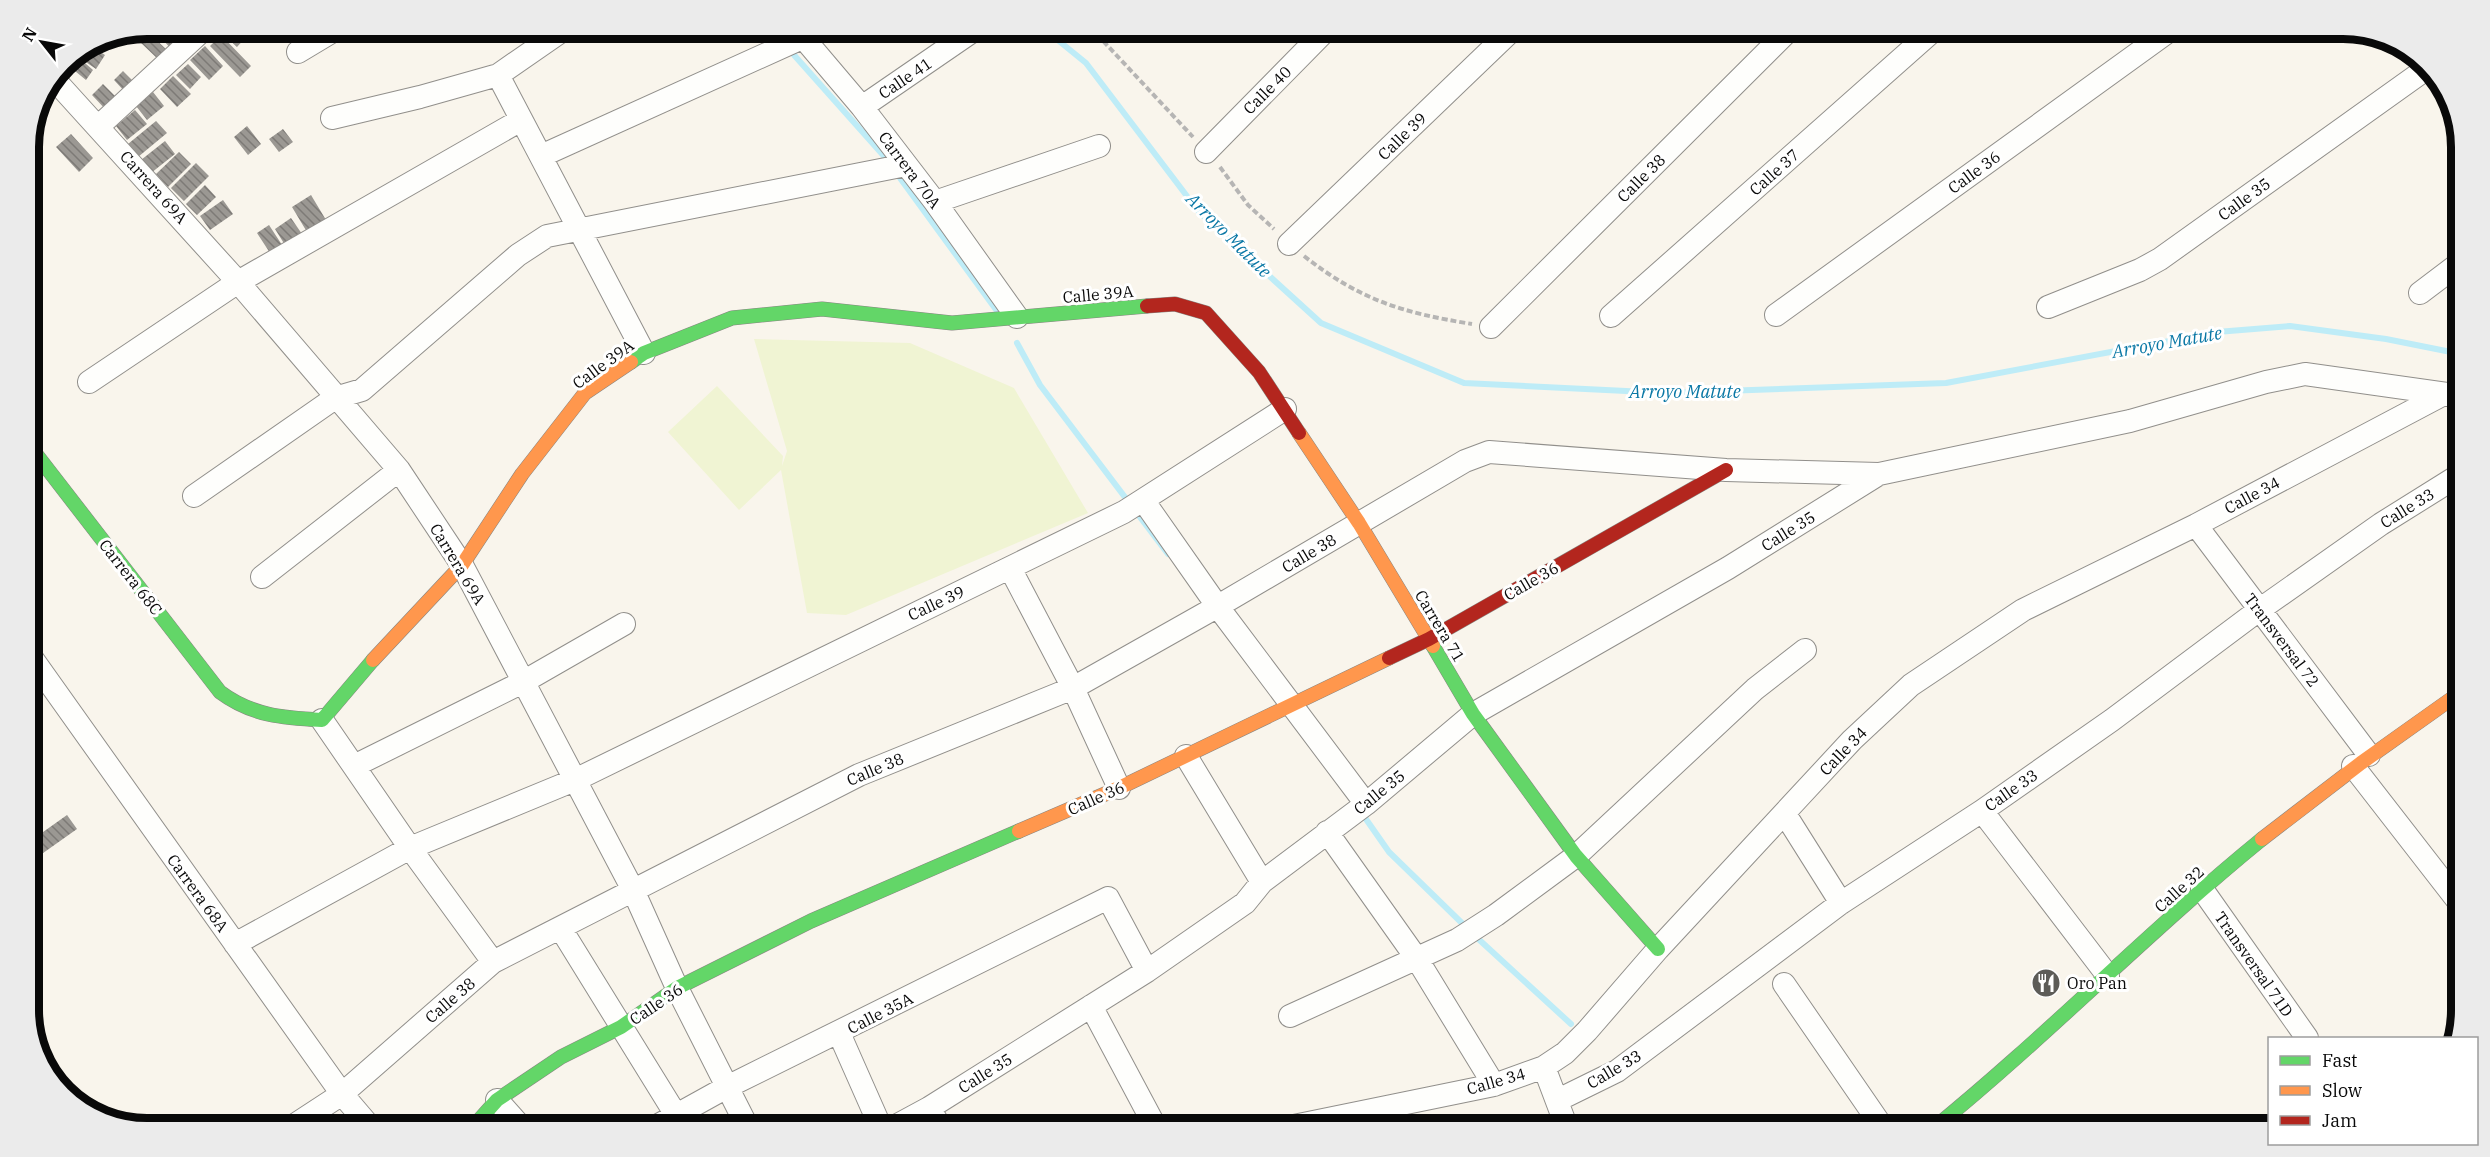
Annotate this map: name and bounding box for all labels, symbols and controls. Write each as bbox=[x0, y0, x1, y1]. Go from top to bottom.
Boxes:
north arrow bbox=[12, 12, 72, 72]
text: N bbox=[17, 24, 41, 45]
street label: Calle 41 bbox=[875, 53, 935, 103]
street label: Calle 40 bbox=[1239, 62, 1295, 118]
street label: Calle 39 bbox=[1373, 108, 1431, 164]
street label: Carrera 70A bbox=[874, 127, 946, 213]
street label: Calle 37 bbox=[1745, 144, 1803, 200]
street label: Carrera 69A bbox=[116, 146, 192, 228]
street label: Calle 36 bbox=[1944, 146, 2004, 198]
street label: Calle 38 bbox=[1613, 150, 1669, 206]
street label: Calle 35 bbox=[2214, 173, 2274, 225]
water label: Arroyo Matute bbox=[1181, 187, 1277, 283]
street label: Calle 39A bbox=[1062, 281, 1134, 307]
water label: Arroyo Matute bbox=[2109, 321, 2224, 363]
street label: Calle 39A bbox=[568, 335, 638, 393]
water label: Arroyo Matute bbox=[1628, 380, 1741, 403]
street label: Calle 34 bbox=[2221, 472, 2283, 518]
street label: Calle 33 bbox=[2376, 484, 2438, 532]
street label: Calle 35 bbox=[1757, 507, 1819, 555]
street label: Carrera 69A bbox=[426, 520, 490, 608]
street label: Calle 38 bbox=[1278, 529, 1340, 577]
street label: Carrera 68C bbox=[95, 535, 167, 619]
street label: Calle 36 bbox=[1500, 557, 1562, 605]
street label: Calle 39 bbox=[905, 581, 967, 625]
street label: Carrera 71 bbox=[1411, 586, 1469, 666]
street label: Transversal 72 bbox=[2240, 589, 2324, 691]
street label: Calle 34 bbox=[1815, 722, 1871, 780]
street label: Calle 38 bbox=[843, 748, 907, 790]
street label: Calle 35 bbox=[1349, 765, 1409, 819]
street label: Calle 33 bbox=[1981, 765, 2041, 815]
street label: Calle 36 bbox=[1064, 777, 1128, 819]
street label: Carrera 68A bbox=[163, 850, 233, 936]
street label: Calle 32 bbox=[2150, 861, 2208, 917]
street label: Transversal 71D bbox=[2210, 908, 2298, 1020]
restaurant icon: Oro Pan bbox=[2030, 967, 2062, 999]
street label: Calle 38 bbox=[421, 973, 479, 1027]
place label: Oro Pan bbox=[2067, 973, 2127, 993]
street label: Calle 36 bbox=[626, 979, 686, 1029]
street label: Calle 35A bbox=[844, 988, 916, 1038]
legend bbox=[2268, 1037, 2478, 1145]
street label: Calle 33 bbox=[1583, 1045, 1645, 1093]
street label: Calle 35 bbox=[954, 1049, 1016, 1097]
text: Fast bbox=[2322, 1049, 2357, 1072]
street label: Calle 34 bbox=[1464, 1063, 1528, 1099]
text: Slow bbox=[2322, 1079, 2362, 1102]
text: Jam bbox=[2322, 1109, 2357, 1132]

